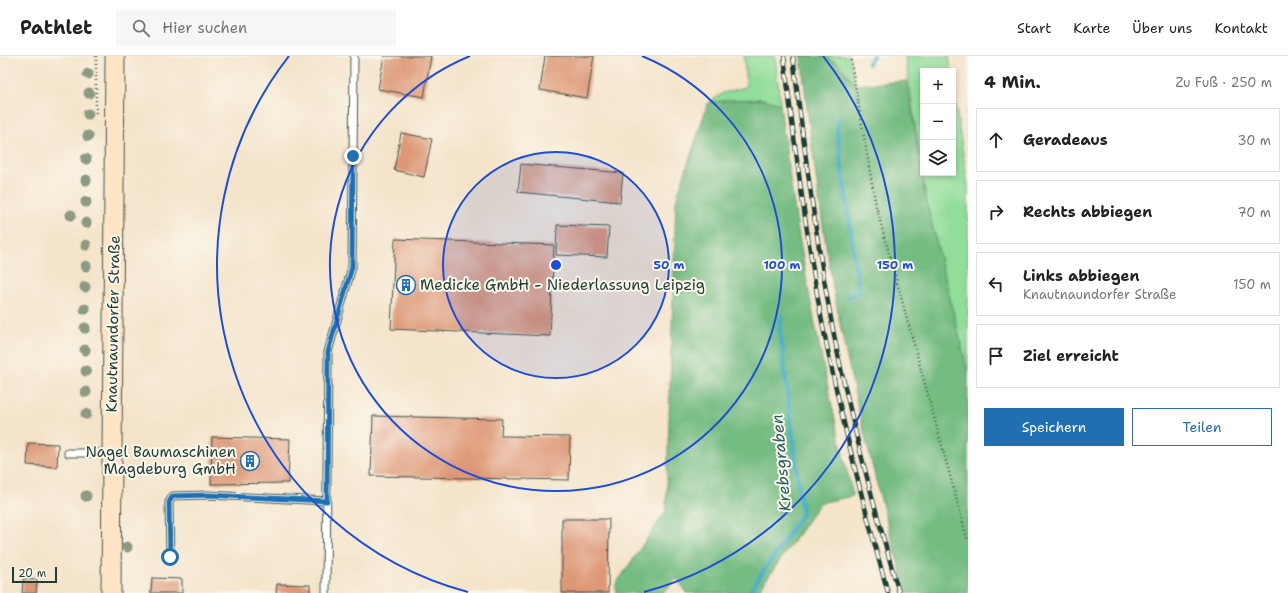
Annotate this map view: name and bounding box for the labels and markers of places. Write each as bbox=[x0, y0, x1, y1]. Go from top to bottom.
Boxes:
centre of rings bbox=[549, 258, 563, 272]
building icon: Medicke GmbH - Niederlassung Leipzig bbox=[395, 274, 417, 296]
place label: Medicke GmbH - Niederlassung Leipzig bbox=[420, 275, 705, 295]
place label: Nagel Baumaschinen Magdeburg GmbH bbox=[86, 442, 236, 479]
building icon: Nagel Baumaschinen Magdeburg GmbH bbox=[239, 450, 261, 472]

